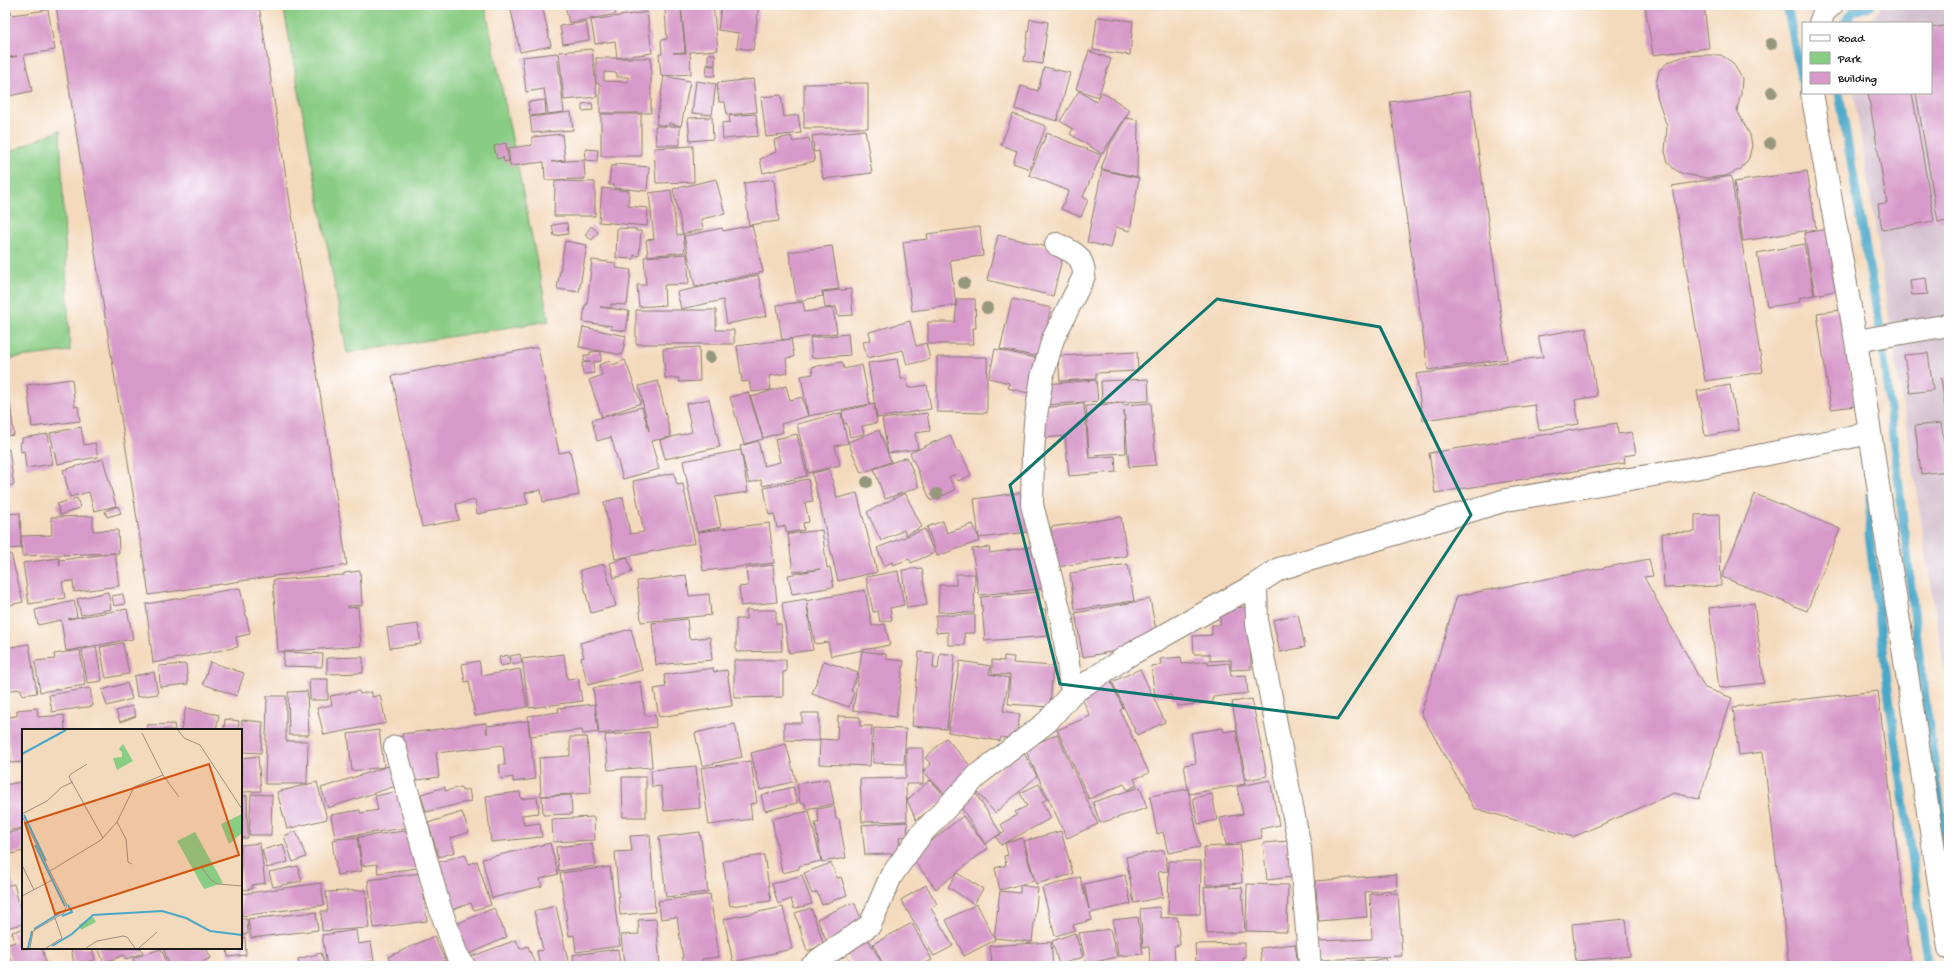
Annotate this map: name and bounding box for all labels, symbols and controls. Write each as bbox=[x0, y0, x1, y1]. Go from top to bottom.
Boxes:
legend bbox=[1802, 22, 1932, 94]
text: Road bbox=[1838, 33, 1865, 47]
text: Park bbox=[1837, 53, 1863, 67]
text: Building bbox=[1837, 73, 1877, 87]
inset map bbox=[22, 729, 242, 949]

